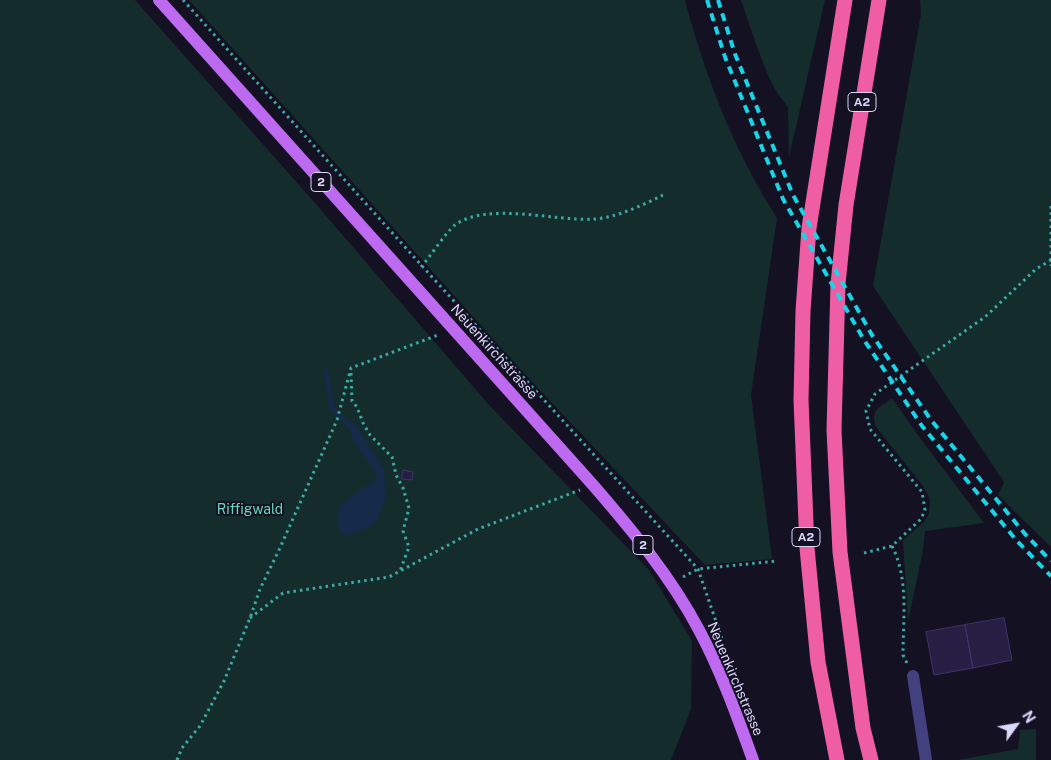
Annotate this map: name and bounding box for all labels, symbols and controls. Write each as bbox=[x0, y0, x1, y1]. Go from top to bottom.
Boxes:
road number: A2 bbox=[848, 92, 876, 111]
road number: 2 bbox=[311, 172, 331, 192]
street label: Neuenkirchstrasse bbox=[447, 301, 541, 403]
park label: Riffigwald bbox=[217, 502, 283, 518]
road number: A2 bbox=[792, 528, 820, 546]
road number: 2 bbox=[633, 536, 653, 554]
street label: Neuenkirchstrasse bbox=[703, 620, 767, 738]
north arrow bbox=[991, 700, 1041, 750]
text: N bbox=[1019, 708, 1038, 726]

